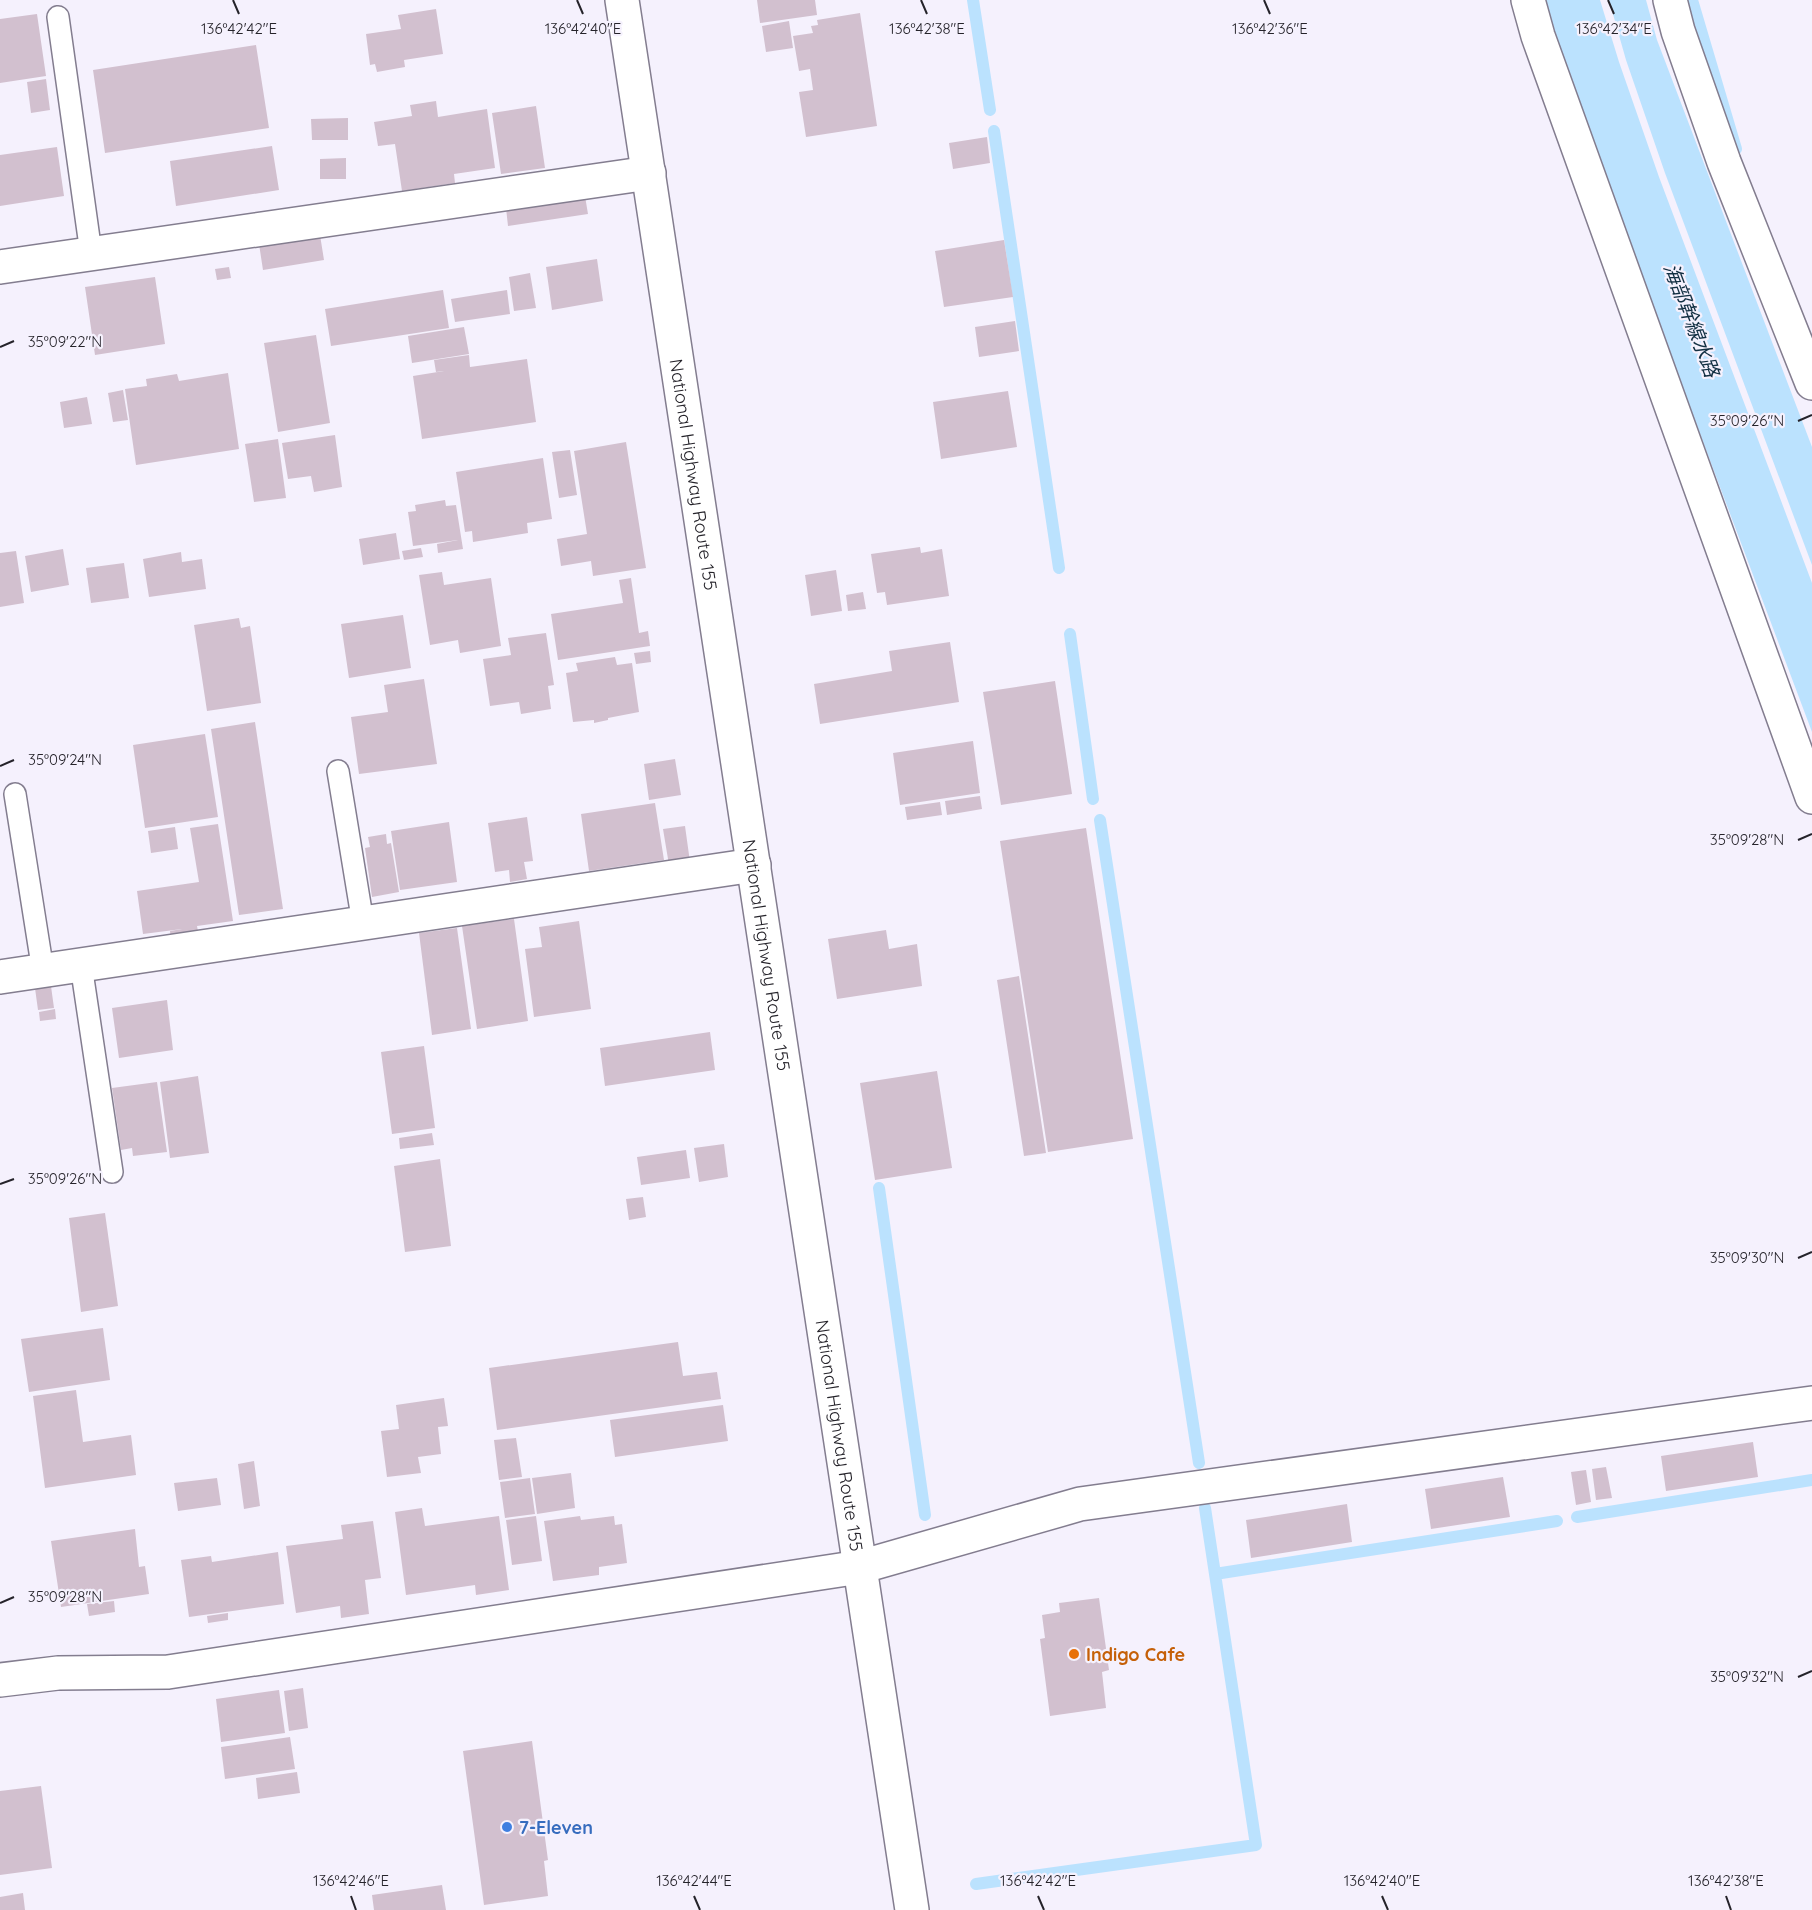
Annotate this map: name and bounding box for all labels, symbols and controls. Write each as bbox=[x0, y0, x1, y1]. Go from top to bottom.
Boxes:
text: 136°42'42"E bbox=[201, 19, 277, 38]
text: 136°42'40"E bbox=[545, 19, 621, 38]
text: 136°42'38"E bbox=[889, 19, 965, 38]
text: 136°42'36"E bbox=[1232, 19, 1308, 38]
text: 136°42'34"E bbox=[1576, 19, 1652, 38]
water label: 海部幹線水路 bbox=[1659, 260, 1726, 382]
text: 35°09'22"N bbox=[28, 332, 102, 351]
street label: National Highway Route 155 bbox=[665, 357, 723, 592]
text: 35°09'26"N bbox=[1710, 411, 1784, 430]
text: 35°09'24"N bbox=[28, 750, 102, 769]
text: 35°09'28"N bbox=[1710, 830, 1784, 849]
street label: National Highway Route 155 bbox=[738, 838, 796, 1072]
text: 35°09'26"N bbox=[28, 1169, 102, 1188]
text: 35°09'30"N bbox=[1710, 1248, 1784, 1267]
street label: National Highway Route 155 bbox=[811, 1318, 869, 1553]
text: 35°09'28"N bbox=[28, 1587, 102, 1606]
place label: Indigo Cafe bbox=[1086, 1643, 1185, 1666]
marker: Indigo Cafe bbox=[1067, 1647, 1081, 1661]
text: 35°09'32"N bbox=[1710, 1667, 1784, 1686]
place label: 7-Eleven bbox=[519, 1816, 593, 1839]
marker: 7-Eleven bbox=[500, 1820, 514, 1834]
text: 136°42'46"E bbox=[313, 1871, 389, 1890]
text: 136°42'44"E bbox=[656, 1871, 732, 1890]
text: 136°42'42"E bbox=[1000, 1871, 1076, 1890]
text: 136°42'40"E bbox=[1344, 1871, 1420, 1890]
text: 136°42'38"E bbox=[1688, 1871, 1764, 1890]

